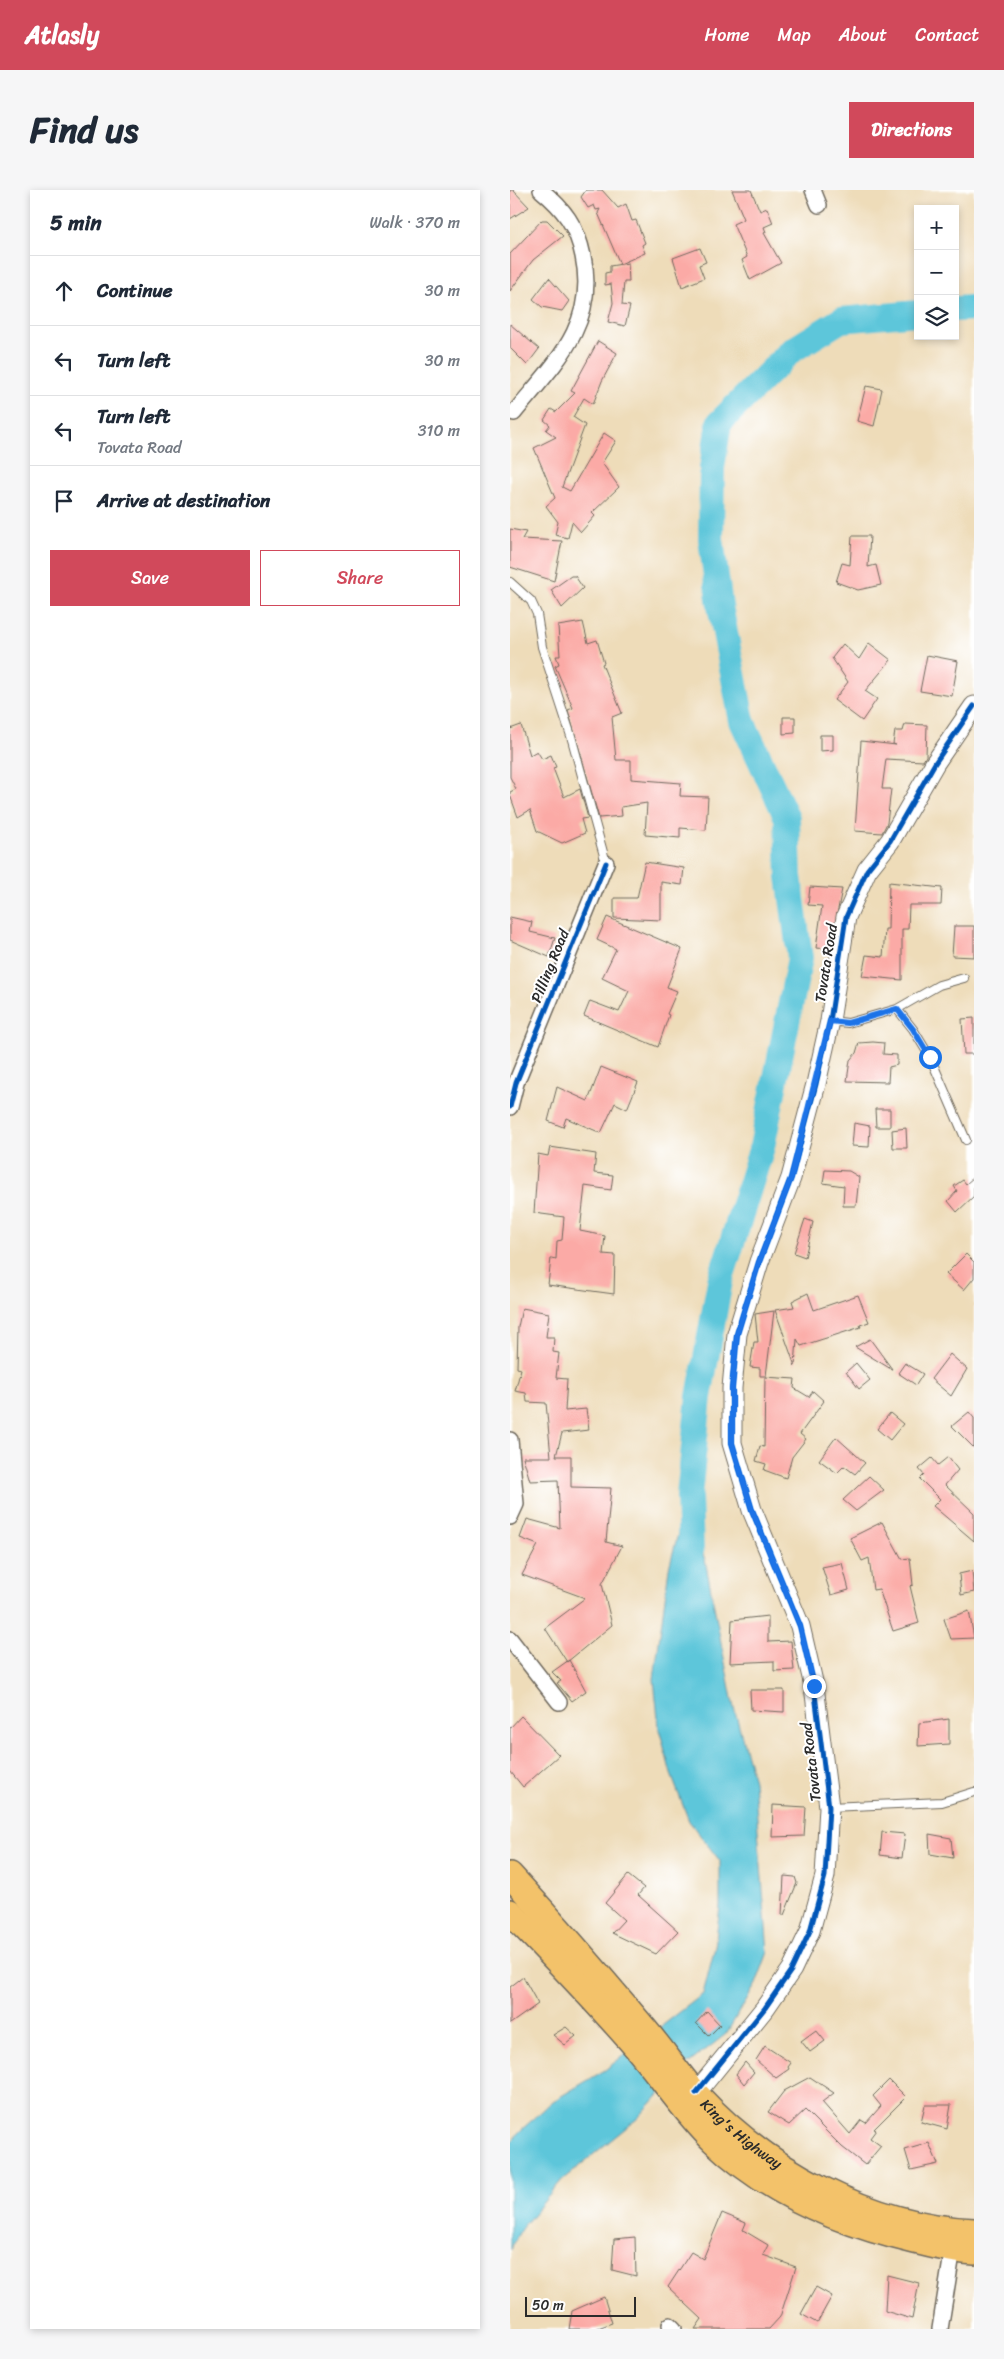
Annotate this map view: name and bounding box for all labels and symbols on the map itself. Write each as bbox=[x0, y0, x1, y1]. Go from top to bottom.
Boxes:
street label: Tovata Road bbox=[807, 921, 845, 1004]
street label: Pilling Road bbox=[523, 924, 577, 1007]
route start bbox=[919, 1046, 942, 1069]
route end bbox=[803, 1675, 826, 1698]
street label: Tovata Road bbox=[793, 1720, 829, 1803]
street label: King's Highway bbox=[694, 2092, 788, 2176]
scale bar bbox=[525, 2294, 636, 2317]

